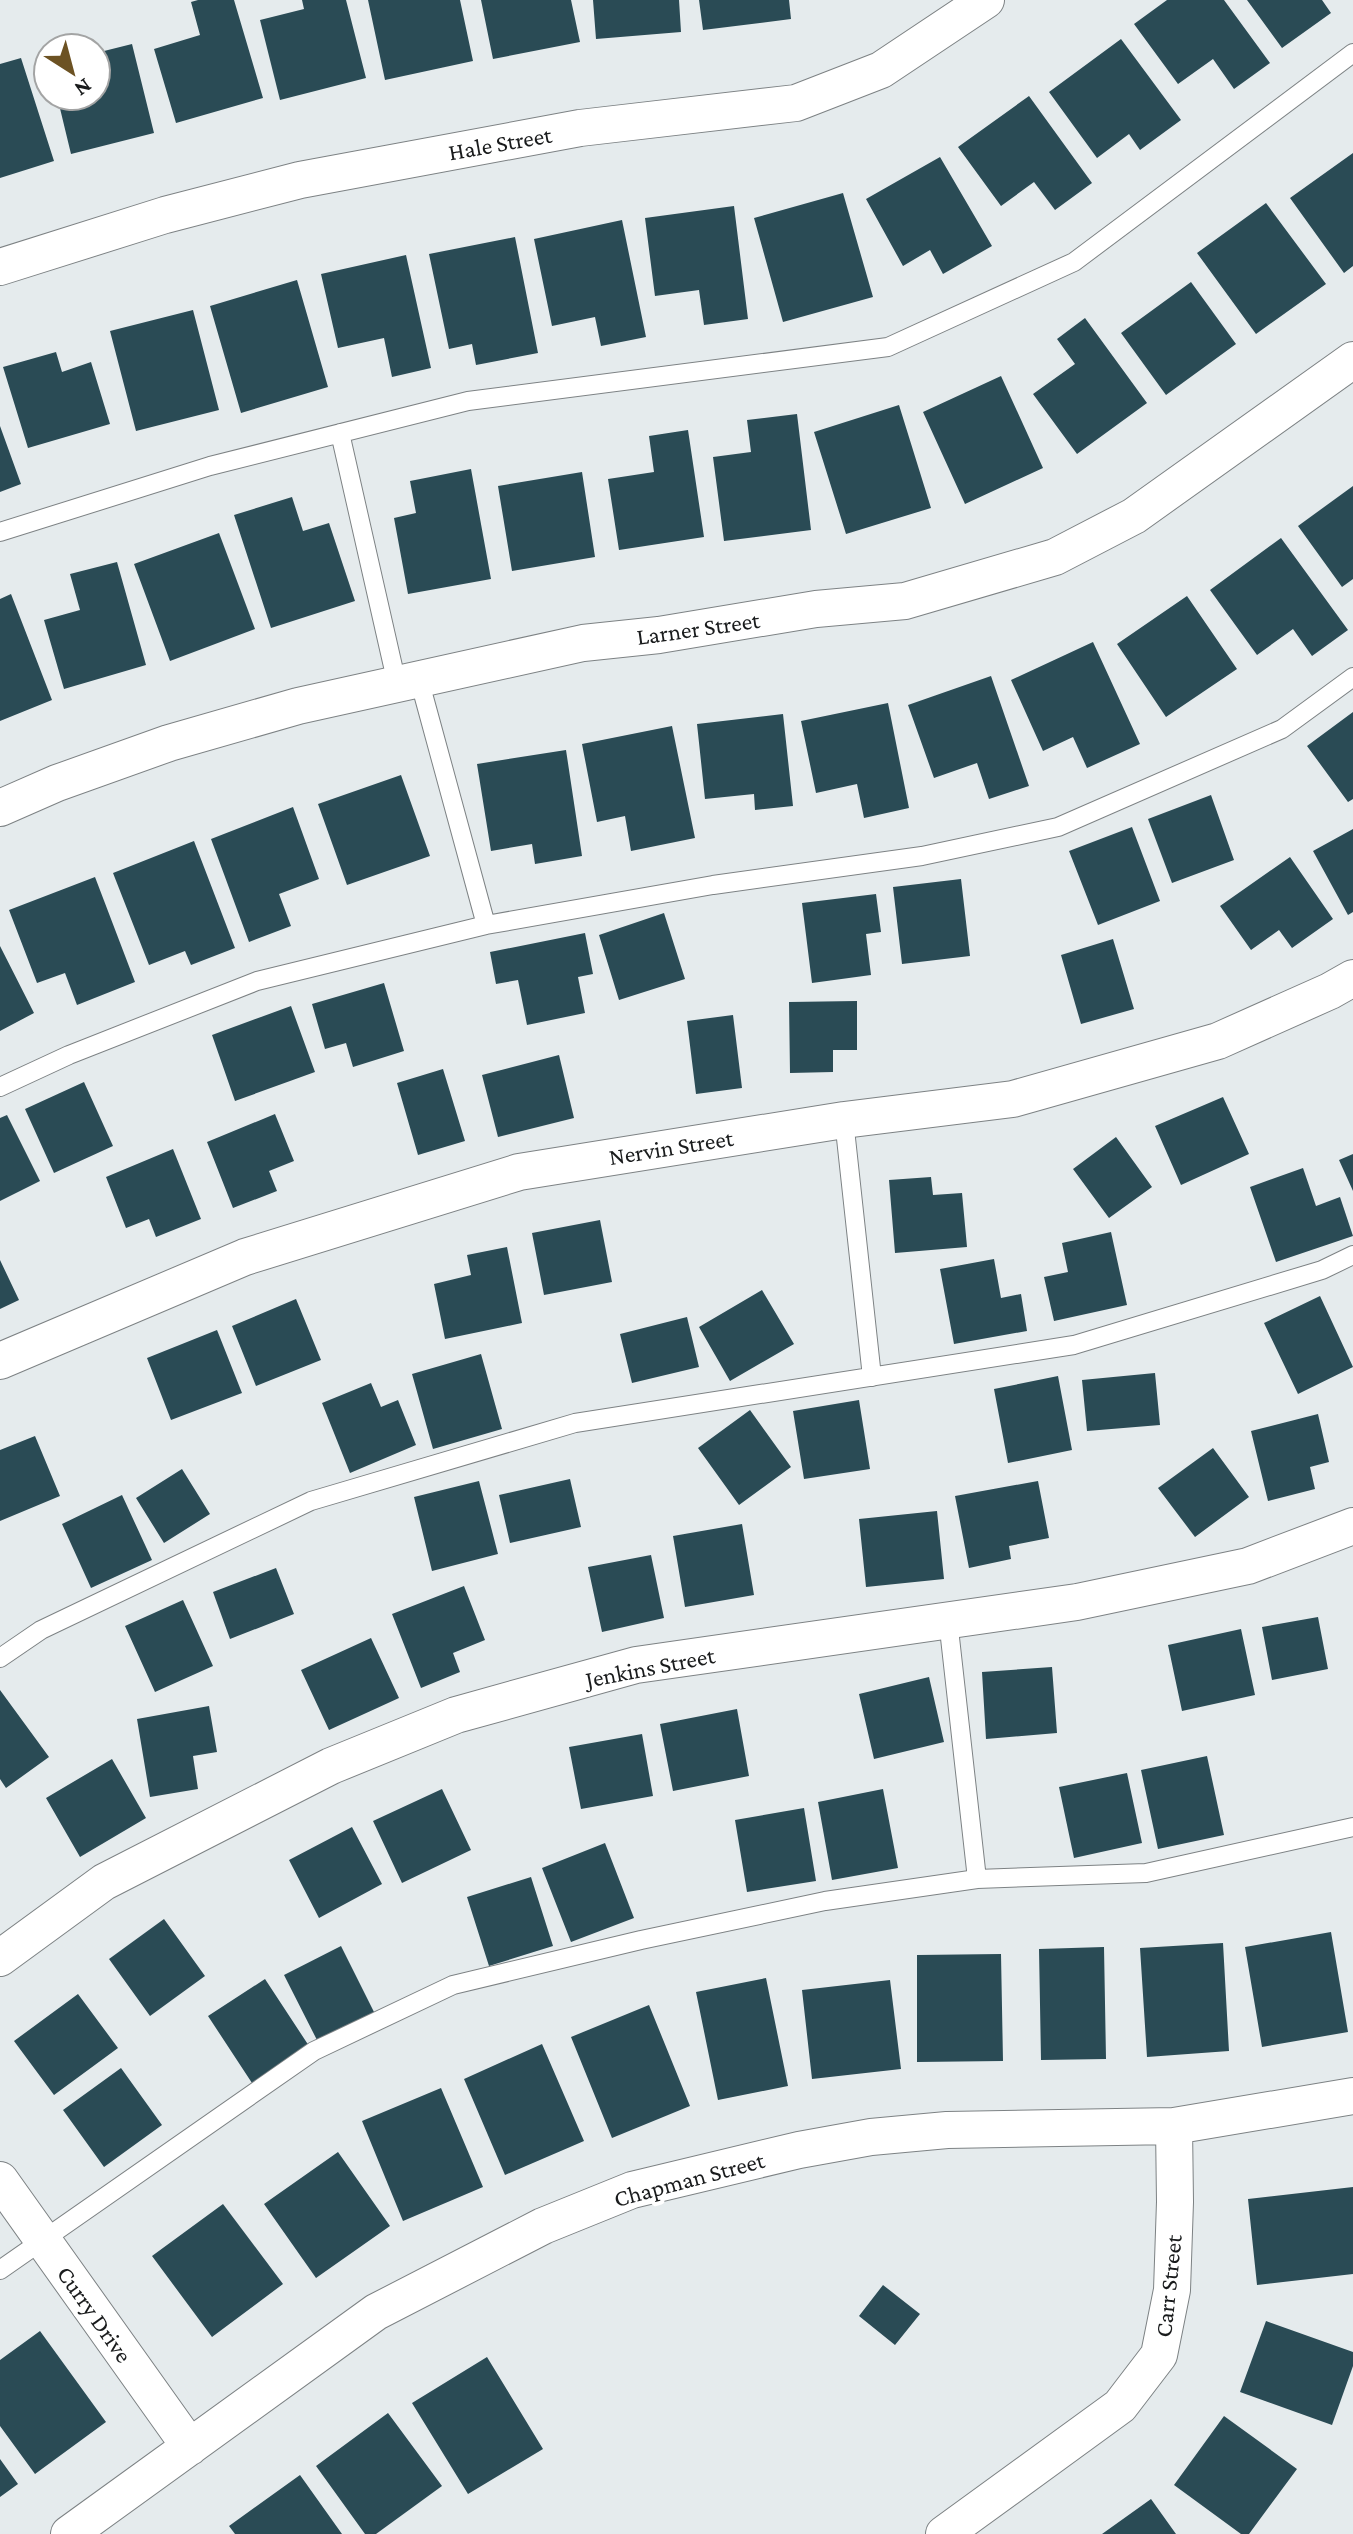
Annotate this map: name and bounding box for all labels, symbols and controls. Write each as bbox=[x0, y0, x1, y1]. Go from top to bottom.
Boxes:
north arrow bbox=[32, 32, 112, 112]
text: N bbox=[70, 73, 97, 102]
street label: Hale Street bbox=[446, 120, 555, 165]
street label: Larner Street bbox=[635, 606, 762, 650]
street label: Nervin Street bbox=[607, 1124, 736, 1170]
street label: Jenkins Street bbox=[581, 1641, 718, 1693]
street label: Chapman Street bbox=[611, 2146, 768, 2212]
street label: Carr Street bbox=[1149, 2232, 1187, 2339]
street label: Curry Drive bbox=[52, 2261, 138, 2367]

